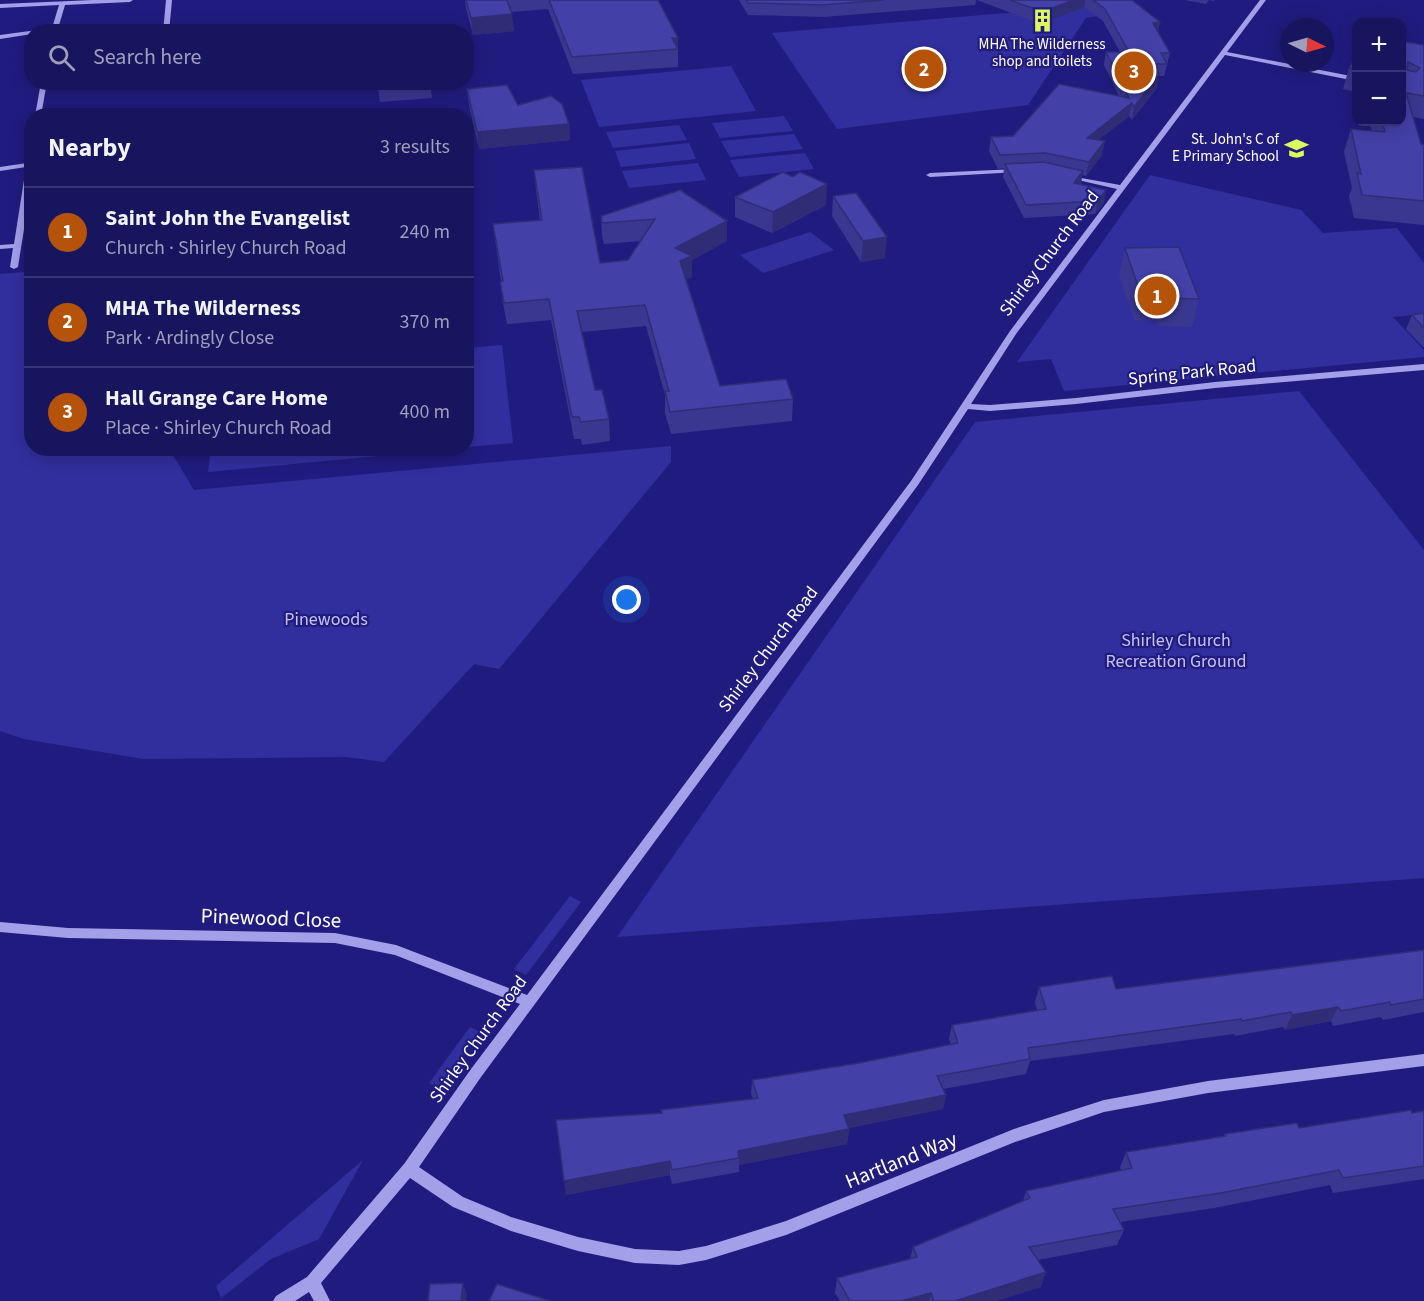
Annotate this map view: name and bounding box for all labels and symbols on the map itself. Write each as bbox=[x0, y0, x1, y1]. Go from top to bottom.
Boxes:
building icon: MHA The Wilderness shop and toilets bbox=[1029, 7, 1055, 33]
north arrow bbox=[1280, 18, 1334, 72]
place label: MHA The Wilderness shop and toilets bbox=[979, 34, 1105, 72]
pin: 2 bbox=[904, 46, 944, 92]
pin: 3 bbox=[1114, 48, 1154, 94]
place label: St. John's C of E Primary School bbox=[1172, 129, 1280, 167]
school or university icon: St. John's C of E Primary School bbox=[1284, 135, 1310, 161]
street label: Shirley Church Road bbox=[994, 185, 1105, 321]
pin: 1 bbox=[1138, 274, 1176, 318]
street label: Spring Park Road bbox=[1127, 353, 1257, 392]
street label: Shirley Church Road bbox=[713, 581, 824, 717]
your location bbox=[612, 585, 641, 614]
park label: Pinewoods bbox=[284, 607, 368, 632]
park label: Shirley Church Recreation Ground bbox=[1105, 628, 1247, 674]
street label: Pinewood Close bbox=[200, 901, 342, 935]
street label: Shirley Church Road bbox=[424, 971, 533, 1108]
street label: Hartland Way bbox=[840, 1124, 962, 1196]

